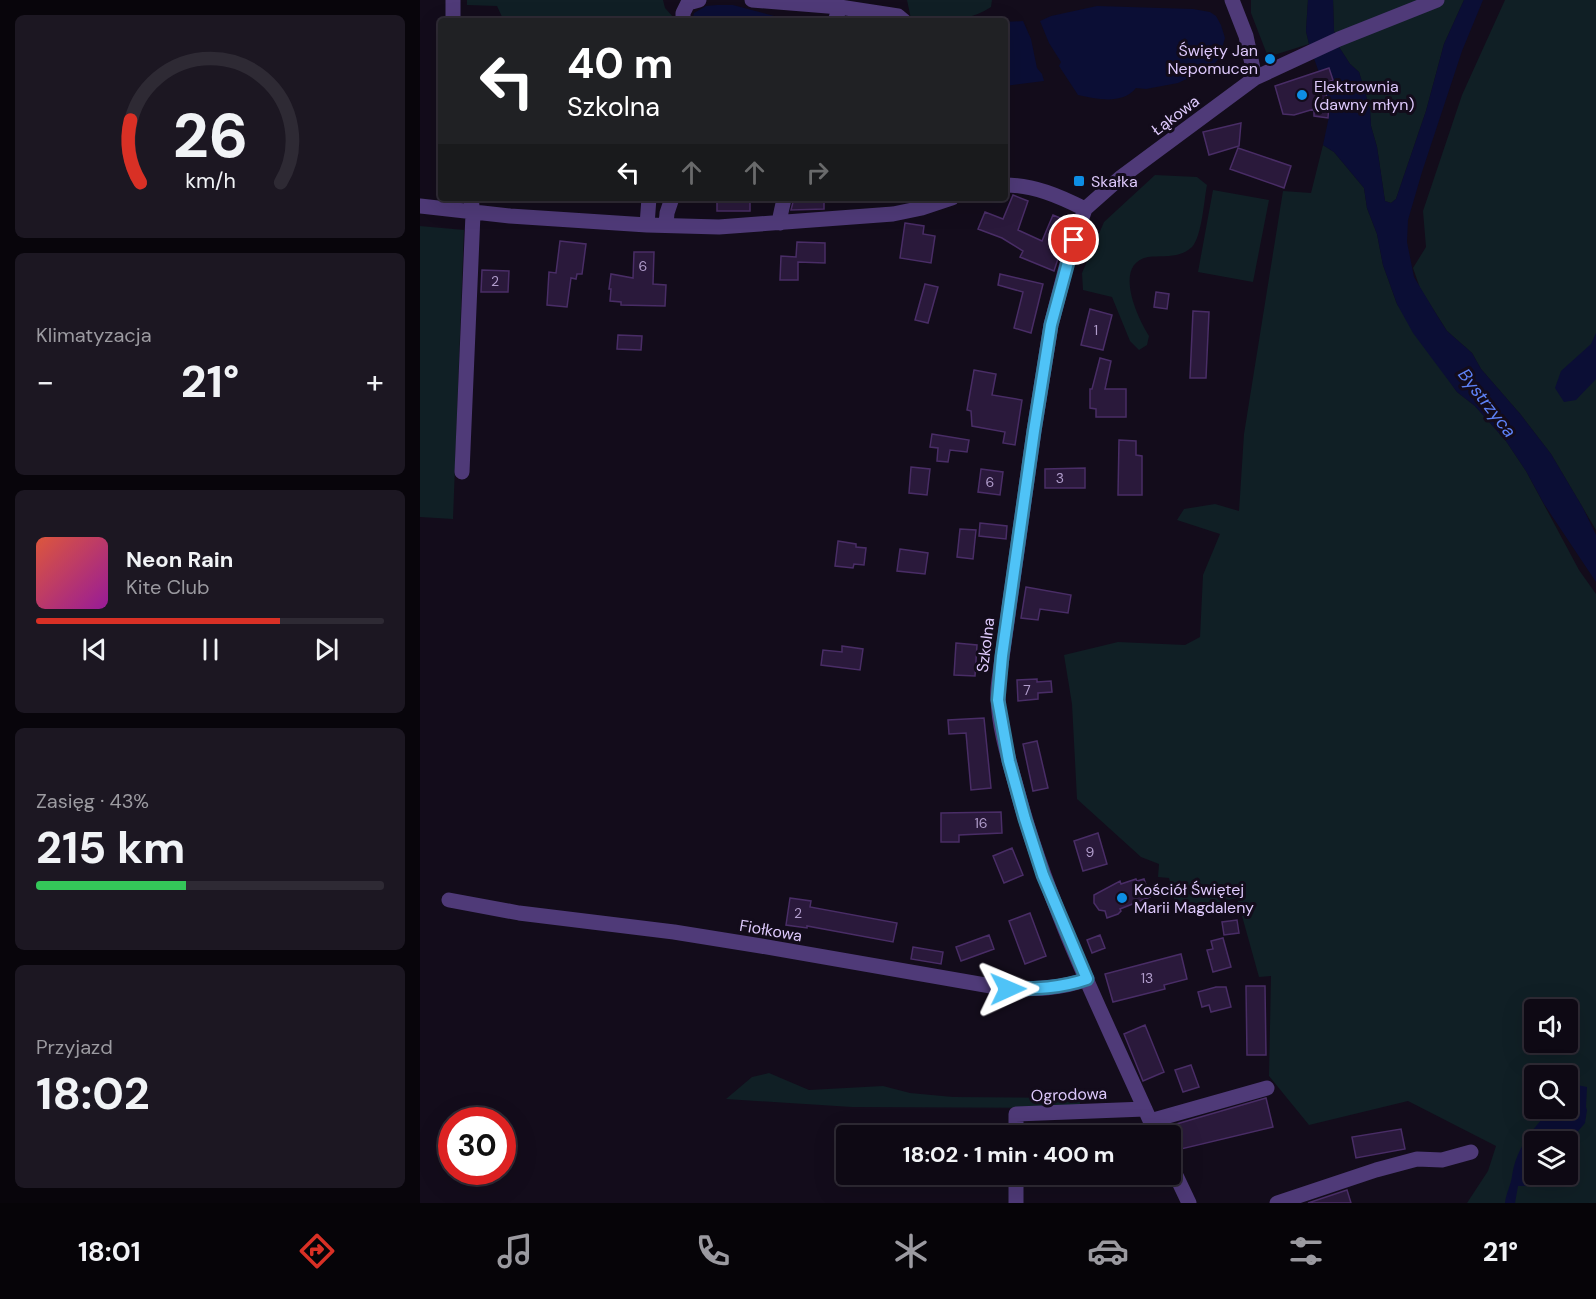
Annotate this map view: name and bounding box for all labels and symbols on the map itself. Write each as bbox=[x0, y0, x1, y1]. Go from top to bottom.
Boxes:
place label: Święty Jan Nepomucen bbox=[1168, 40, 1258, 79]
marker: Święty Jan Nepomucen bbox=[1263, 52, 1277, 66]
place label: Elektrownia (dawny młyn) bbox=[1314, 76, 1415, 115]
marker: Elektrownia (dawny młyn) bbox=[1295, 88, 1309, 102]
street label: Łąkowa bbox=[1147, 91, 1204, 140]
place label: Skałka bbox=[1091, 171, 1138, 192]
marker: Skałka bbox=[1072, 174, 1086, 188]
pin bbox=[1048, 214, 1099, 265]
house number: 6 bbox=[639, 257, 647, 275]
house number: 2 bbox=[491, 272, 499, 290]
house number: 1 bbox=[1094, 321, 1098, 339]
water label: Bystrzyca bbox=[1452, 364, 1522, 443]
house number: 3 bbox=[1056, 469, 1064, 487]
house number: 6 bbox=[986, 473, 994, 491]
street label: Szkolna bbox=[972, 616, 999, 674]
house number: 7 bbox=[1023, 681, 1031, 699]
house number: 16 bbox=[974, 814, 988, 832]
house number: 9 bbox=[1086, 843, 1095, 861]
place label: Kościół Świętej Marii Magdaleny bbox=[1134, 879, 1254, 918]
marker: Kościół Świętej Marii Magdaleny bbox=[1115, 891, 1129, 905]
house number: 2 bbox=[794, 904, 802, 922]
street label: Fiołkowa bbox=[738, 915, 804, 946]
position arrow bbox=[976, 957, 1040, 1021]
house number: 13 bbox=[1141, 969, 1153, 987]
street label: Ogrodowa bbox=[1031, 1083, 1107, 1106]
speed limit sign: 30 bbox=[438, 1107, 516, 1185]

